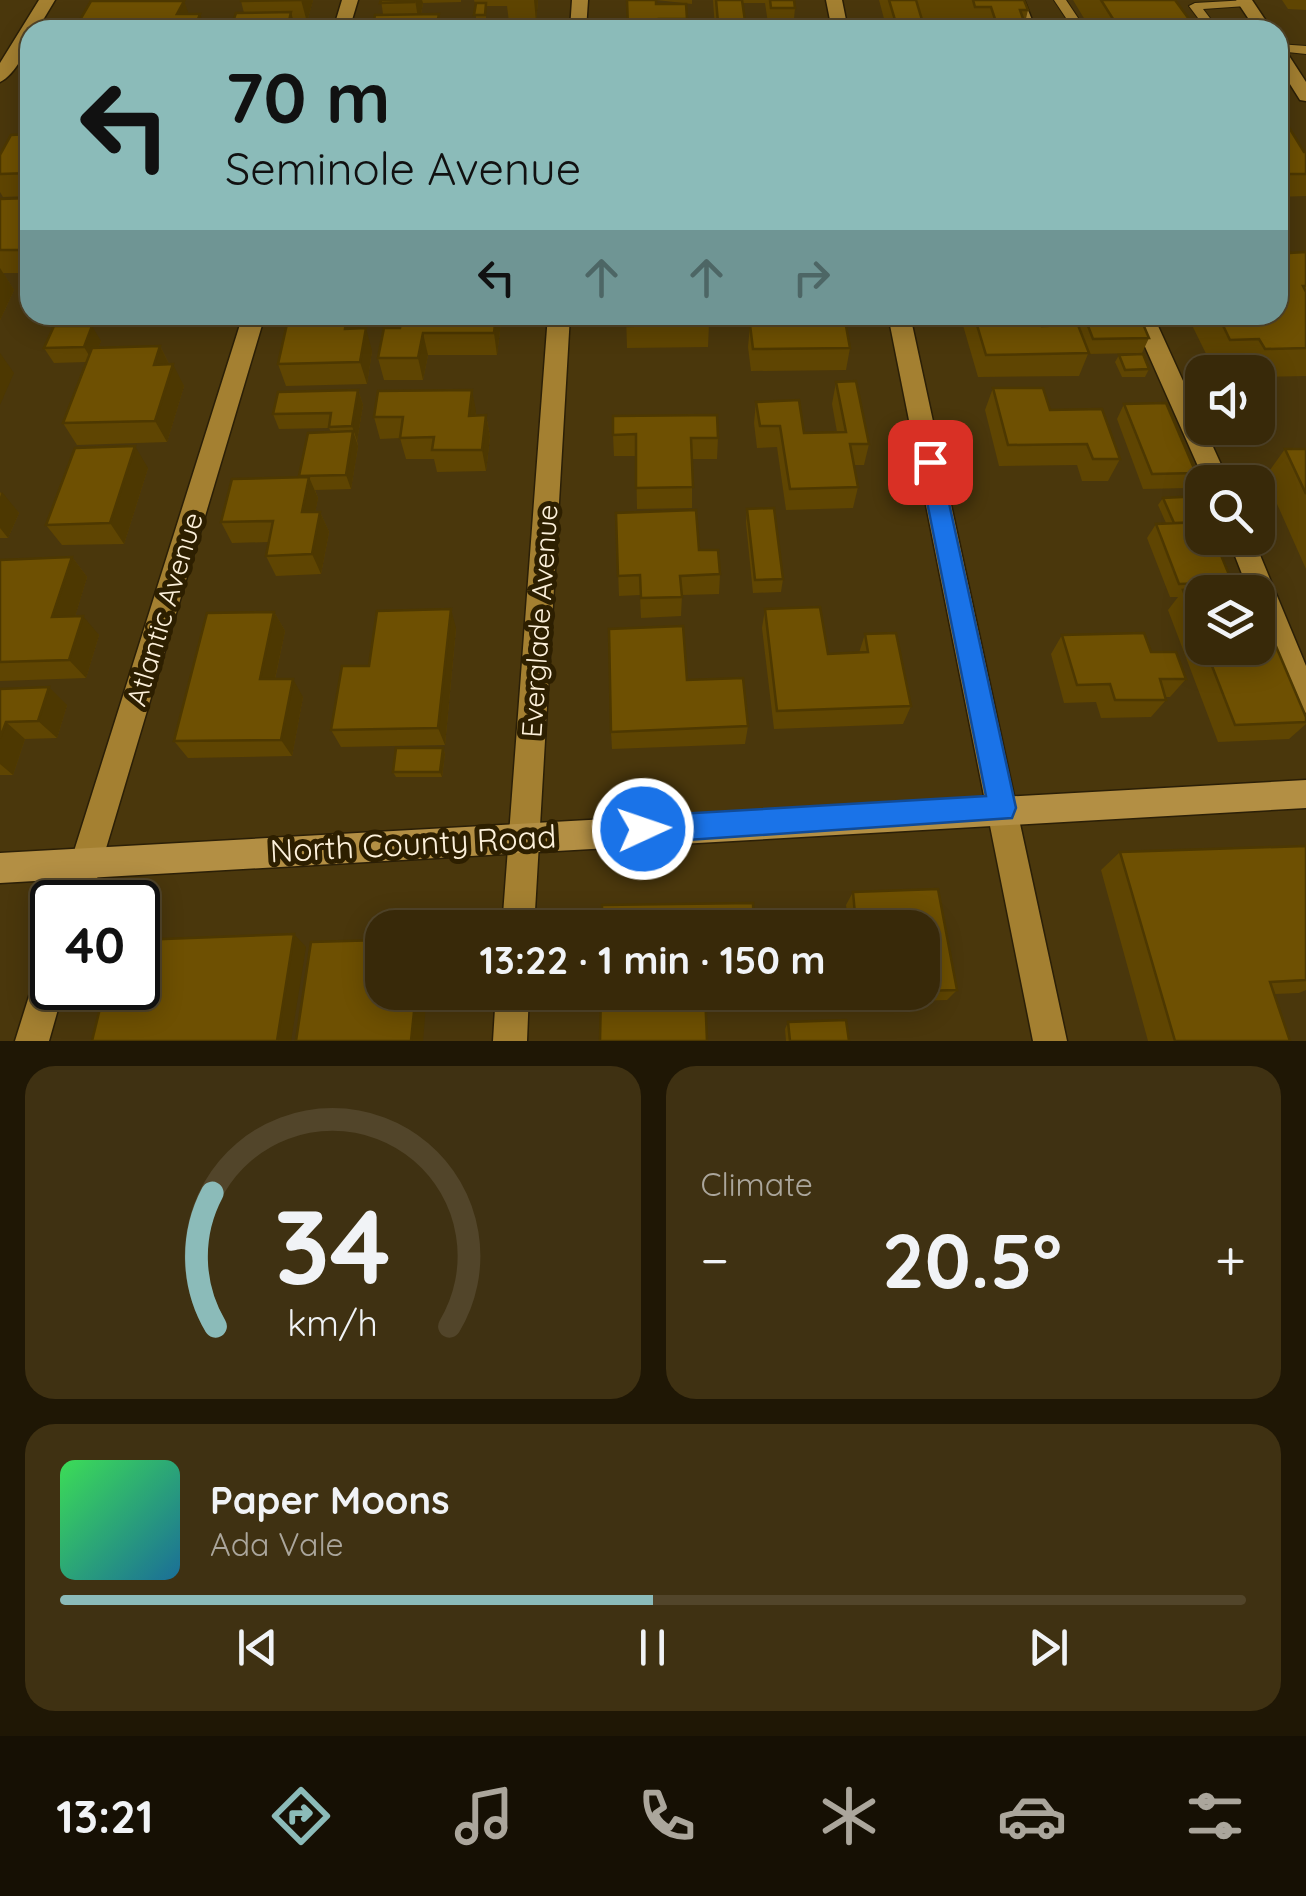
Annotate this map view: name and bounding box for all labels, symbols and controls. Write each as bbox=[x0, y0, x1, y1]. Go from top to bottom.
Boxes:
text: 70 m bbox=[225, 53, 391, 141]
icon: left bbox=[60, 60, 190, 190]
text: Seminole Avenue bbox=[225, 140, 581, 196]
icon: left bbox=[469, 250, 524, 305]
icon: ahead bbox=[574, 250, 629, 305]
icon: ahead bbox=[679, 250, 734, 305]
icon: right bbox=[784, 250, 839, 305]
map controls bbox=[1185, 355, 1275, 665]
button: sound bbox=[1185, 355, 1275, 445]
pin bbox=[888, 420, 973, 505]
icon: arrive bbox=[903, 435, 958, 490]
button: search bbox=[1185, 465, 1275, 555]
street label: Everglade Avenue bbox=[513, 503, 565, 739]
street label: Atlantic Avenue bbox=[118, 508, 210, 710]
button: layers bbox=[1185, 575, 1275, 665]
position arrow bbox=[591, 777, 695, 881]
street label: North County Road bbox=[269, 816, 557, 870]
speed limit sign: 40 bbox=[30, 880, 160, 1010]
text: 13:22 · 1 min · 150 m bbox=[480, 936, 826, 984]
text: Climate bbox=[701, 1164, 813, 1204]
text: 34 bbox=[274, 1180, 391, 1310]
text: 20.5° bbox=[882, 1213, 1062, 1307]
text: − bbox=[701, 1225, 729, 1294]
text: + bbox=[1215, 1225, 1246, 1294]
text: km/h bbox=[287, 1300, 378, 1345]
text: Paper Moons bbox=[210, 1476, 450, 1524]
text: Ada Vale bbox=[210, 1524, 344, 1564]
icon: previous bbox=[230, 1620, 285, 1675]
icon: pause bbox=[625, 1620, 680, 1675]
icon: next bbox=[1021, 1620, 1076, 1675]
icon: directions bbox=[266, 1781, 336, 1851]
icon: music bbox=[449, 1781, 519, 1851]
icon: phone bbox=[632, 1781, 702, 1851]
icon: climate bbox=[814, 1781, 884, 1851]
icon: car bbox=[997, 1781, 1067, 1851]
icon: filters bbox=[1180, 1781, 1250, 1851]
text: 13:21 bbox=[56, 1788, 153, 1844]

